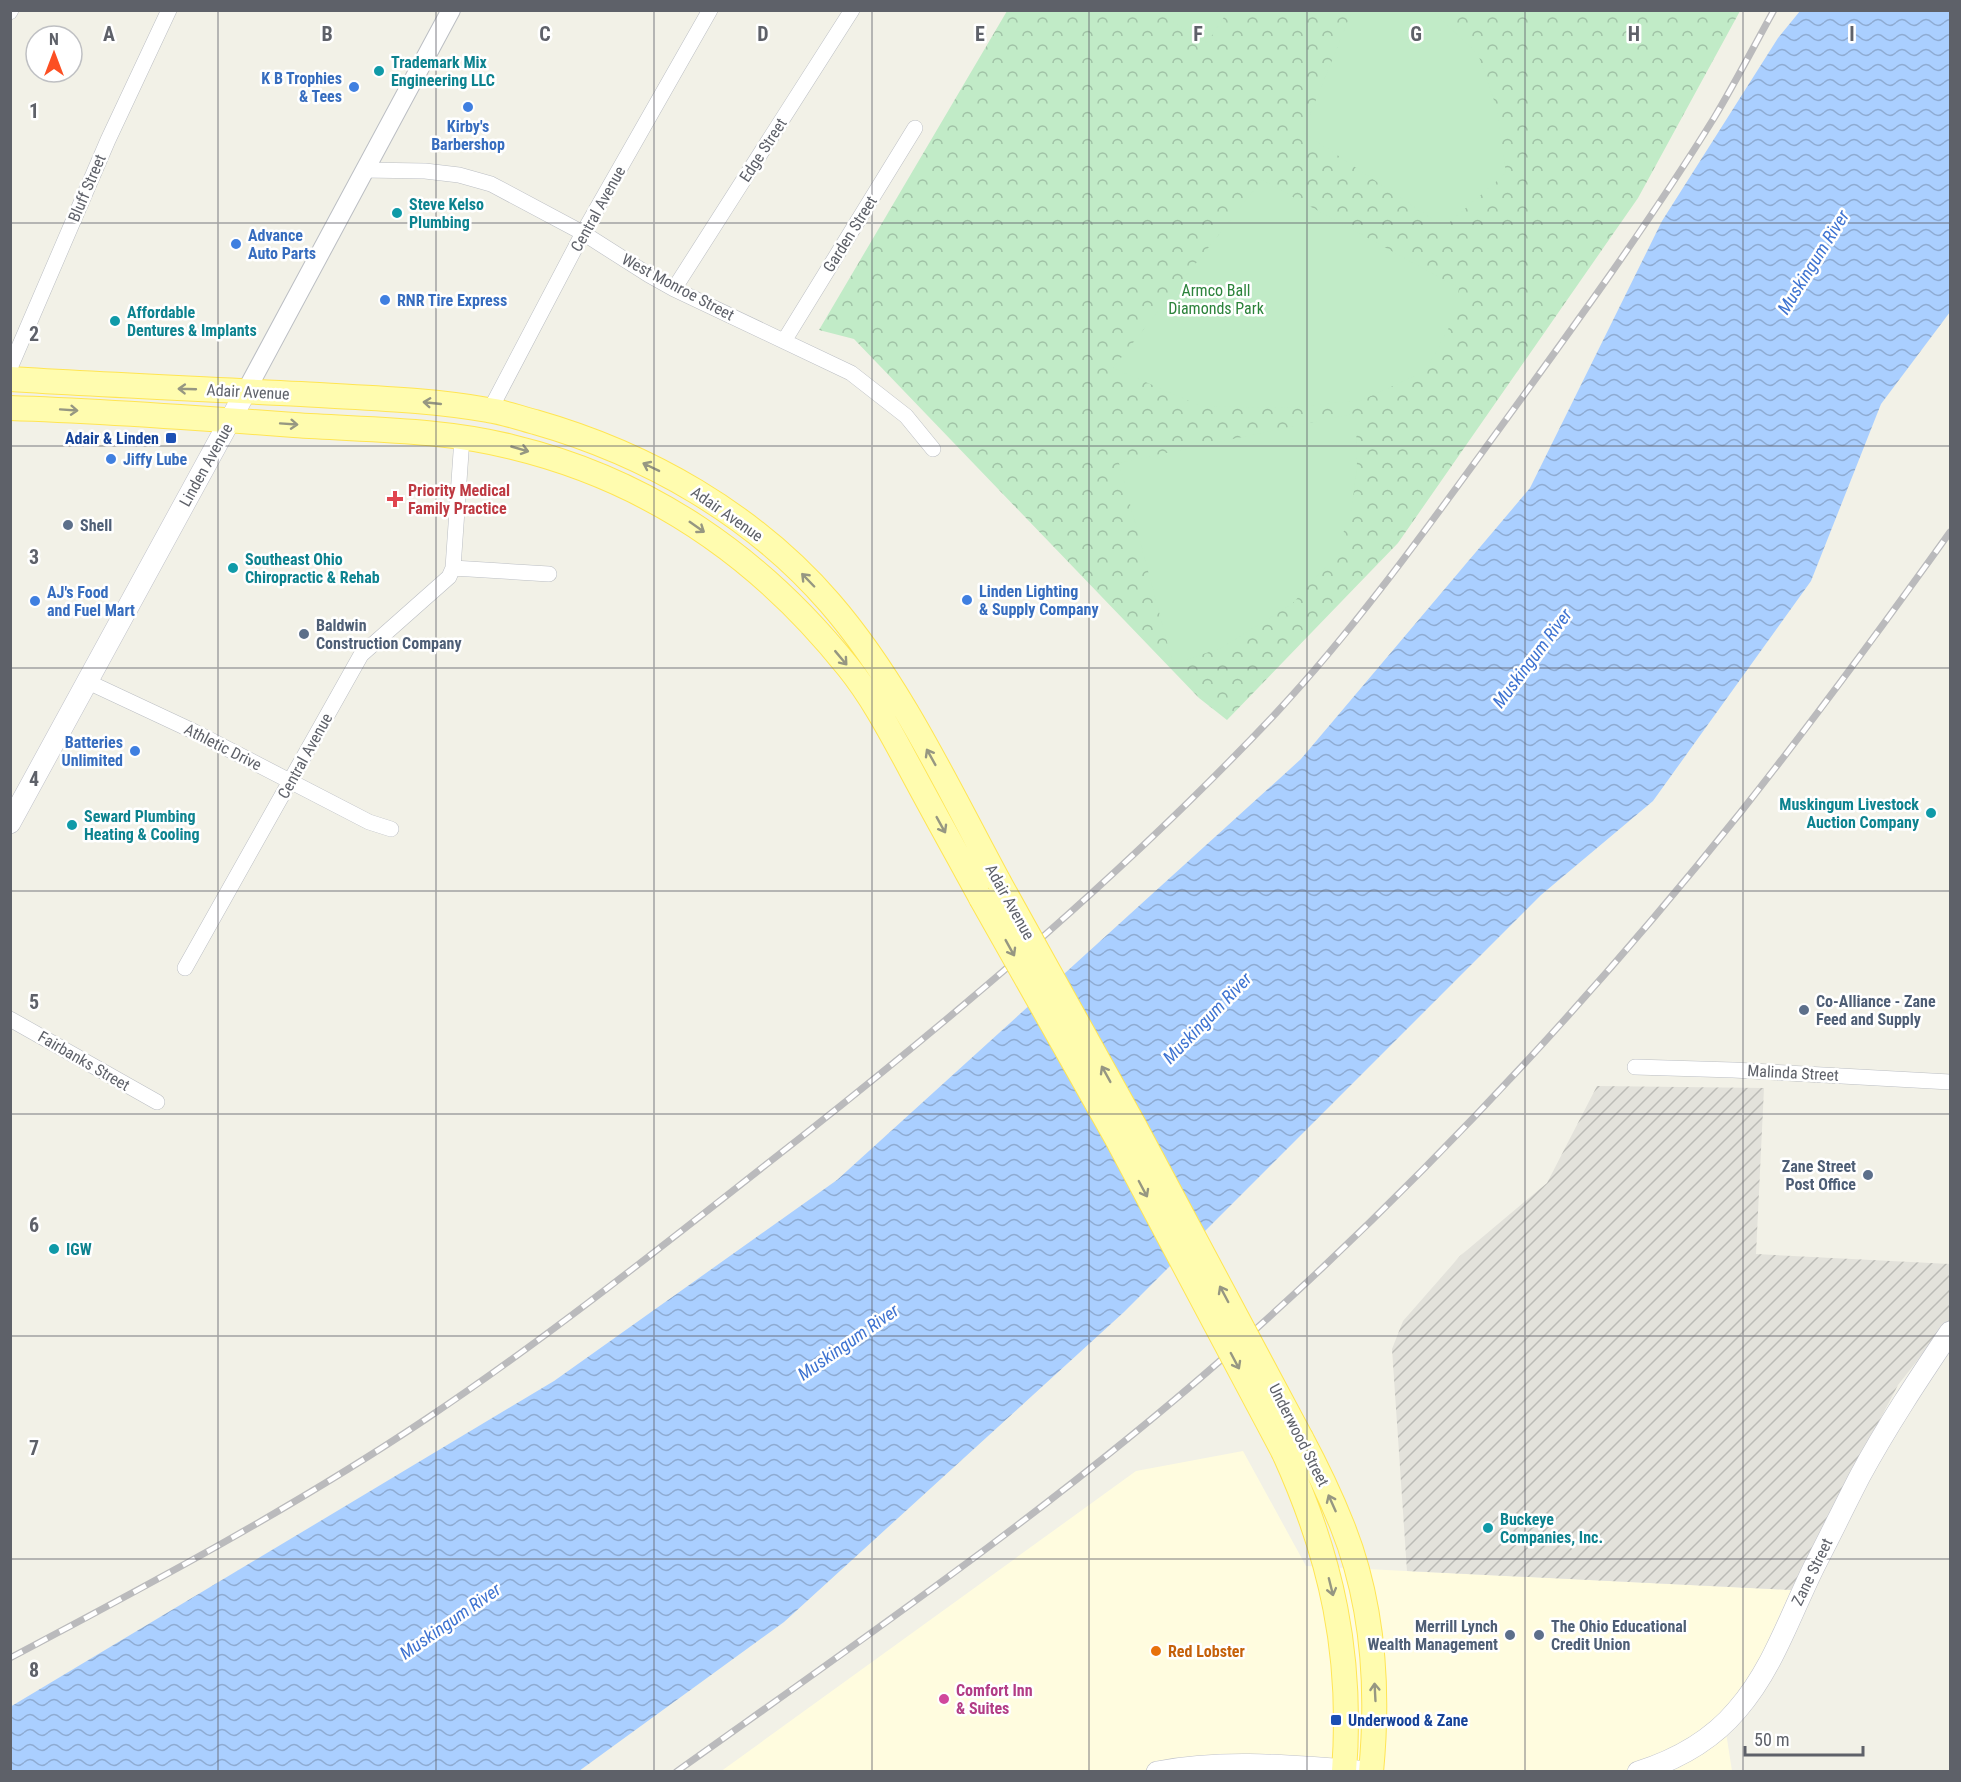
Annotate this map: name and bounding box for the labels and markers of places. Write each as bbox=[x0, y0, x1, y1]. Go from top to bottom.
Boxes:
place label: Trademark Mix Engineering LLC bbox=[391, 53, 495, 90]
marker: Trademark Mix Engineering LLC bbox=[372, 64, 386, 78]
place label: K B Trophies & Tees bbox=[261, 69, 342, 106]
marker: K B Trophies & Tees bbox=[347, 80, 361, 94]
marker: Kirby's Barbershop bbox=[461, 100, 475, 114]
place label: Kirby's Barbershop bbox=[431, 117, 505, 154]
place label: Steve Kelso Plumbing bbox=[409, 195, 484, 232]
marker: Steve Kelso Plumbing bbox=[390, 206, 404, 220]
place label: Advance Auto Parts bbox=[248, 226, 316, 263]
marker: Advance Auto Parts bbox=[229, 237, 243, 251]
place label: RNR Tire Express bbox=[397, 291, 507, 310]
marker: RNR Tire Express bbox=[378, 293, 392, 307]
place label: Affordable Dentures & Implants bbox=[127, 303, 257, 340]
marker: Affordable Dentures & Implants bbox=[108, 314, 122, 328]
place label: Adair & Linden bbox=[65, 429, 159, 448]
marker: Adair & Linden bbox=[164, 431, 178, 445]
place label: Jiffy Lube bbox=[123, 450, 188, 469]
marker: Jiffy Lube bbox=[104, 452, 118, 466]
place label: Priority Medical Family Practice bbox=[408, 481, 510, 518]
marker: Priority Medical Family Practice bbox=[386, 490, 404, 508]
place label: Shell bbox=[80, 516, 112, 535]
marker: Shell bbox=[61, 518, 75, 532]
place label: Southeast Ohio Chiropractic & Rehab bbox=[245, 550, 380, 587]
marker: Southeast Ohio Chiropractic & Rehab bbox=[226, 561, 240, 575]
place label: Linden Lighting & Supply Company bbox=[979, 582, 1099, 619]
place label: AJ's Food and Fuel Mart bbox=[47, 583, 135, 620]
marker: Linden Lighting & Supply Company bbox=[960, 593, 974, 607]
marker: AJ's Food and Fuel Mart bbox=[28, 594, 42, 608]
place label: Baldwin Construction Company bbox=[316, 616, 462, 653]
marker: Baldwin Construction Company bbox=[297, 627, 311, 641]
place label: Batteries Unlimited bbox=[62, 733, 123, 770]
marker: Batteries Unlimited bbox=[128, 744, 142, 758]
place label: Muskingum Livestock Auction Company bbox=[1779, 795, 1919, 832]
marker: Muskingum Livestock Auction Company bbox=[1924, 806, 1938, 820]
place label: Seward Plumbing Heating & Cooling bbox=[84, 807, 200, 844]
marker: Seward Plumbing Heating & Cooling bbox=[65, 818, 79, 832]
place label: Co-Alliance - Zane Feed and Supply bbox=[1816, 992, 1936, 1029]
marker: Co-Alliance - Zane Feed and Supply bbox=[1797, 1003, 1811, 1017]
place label: Zane Street Post Office bbox=[1782, 1157, 1856, 1194]
marker: Zane Street Post Office bbox=[1861, 1168, 1875, 1182]
place label: IGW bbox=[66, 1240, 92, 1259]
marker: IGW bbox=[47, 1242, 61, 1256]
place label: Buckeye Companies, Inc. bbox=[1500, 1510, 1603, 1547]
marker: Buckeye Companies, Inc. bbox=[1481, 1521, 1495, 1535]
place label: Merrill Lynch Wealth Management bbox=[1367, 1617, 1498, 1654]
place label: The Ohio Educational Credit Union bbox=[1551, 1617, 1687, 1654]
marker: Merrill Lynch Wealth Management bbox=[1503, 1628, 1517, 1642]
marker: The Ohio Educational Credit Union bbox=[1532, 1628, 1546, 1642]
place label: Red Lobster bbox=[1168, 1642, 1245, 1661]
marker: Red Lobster bbox=[1149, 1644, 1163, 1658]
place label: Comfort Inn & Suites bbox=[956, 1681, 1033, 1718]
marker: Comfort Inn & Suites bbox=[937, 1692, 951, 1706]
place label: Underwood & Zane bbox=[1348, 1711, 1469, 1730]
marker: Underwood & Zane bbox=[1329, 1713, 1343, 1727]

